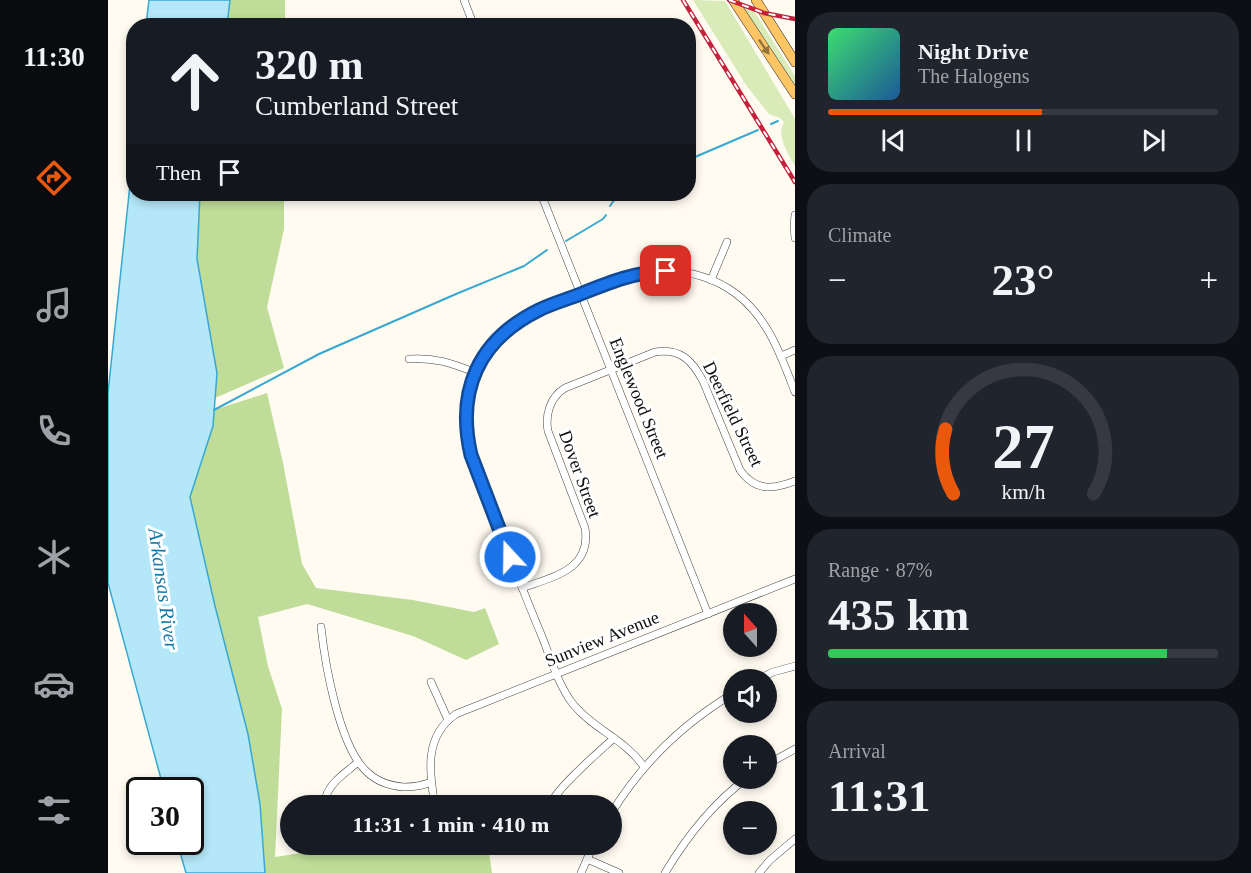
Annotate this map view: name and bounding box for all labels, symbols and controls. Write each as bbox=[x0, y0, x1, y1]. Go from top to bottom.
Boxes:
one-way arrow bbox=[758, 39, 769, 55]
text: Night Drive bbox=[918, 39, 1029, 64]
text: 11:30 bbox=[23, 42, 85, 72]
icon: ahead bbox=[156, 42, 234, 120]
text: 320 m bbox=[255, 42, 364, 88]
text: The Halogens bbox=[918, 65, 1030, 87]
text: Cumberland Street bbox=[255, 91, 458, 121]
icon: previous bbox=[877, 124, 910, 157]
icon: pause bbox=[1007, 124, 1040, 157]
icon: next bbox=[1137, 124, 1170, 157]
icon: arrive bbox=[213, 156, 246, 189]
icon: directions bbox=[33, 157, 75, 199]
text: Then bbox=[156, 160, 201, 185]
text: Climate bbox=[828, 224, 891, 246]
pin bbox=[640, 245, 691, 296]
icon: arrive bbox=[649, 254, 682, 287]
text: 23° bbox=[992, 255, 1055, 305]
text: − bbox=[828, 262, 847, 298]
text: + bbox=[1199, 262, 1218, 298]
icon: music bbox=[33, 284, 75, 326]
street label: Englewood Street bbox=[606, 335, 672, 461]
street label: Deerfield Street bbox=[699, 358, 767, 470]
icon: phone bbox=[33, 410, 75, 452]
text: 27 bbox=[992, 412, 1054, 481]
street label: Dover Street bbox=[555, 428, 605, 520]
text: km/h bbox=[1001, 480, 1045, 504]
water label: Arkansas River bbox=[144, 525, 183, 652]
position arrow bbox=[478, 525, 542, 589]
icon: climate bbox=[33, 536, 75, 578]
text: Range · 87% bbox=[828, 559, 932, 581]
text: 435 km bbox=[828, 590, 969, 640]
north arrow bbox=[723, 603, 777, 657]
map controls bbox=[723, 603, 777, 855]
street label: Sunview Avenue bbox=[542, 607, 662, 671]
icon: car bbox=[33, 663, 75, 705]
button: sound bbox=[723, 669, 777, 723]
button: + bbox=[723, 735, 777, 789]
text: Arrival bbox=[828, 740, 886, 762]
text: 11:31 bbox=[828, 771, 931, 821]
speed limit sign: 30 bbox=[126, 777, 204, 855]
icon: filters bbox=[33, 789, 75, 831]
button: − bbox=[723, 801, 777, 855]
text: 11:31 · 1 min · 410 m bbox=[353, 812, 549, 837]

